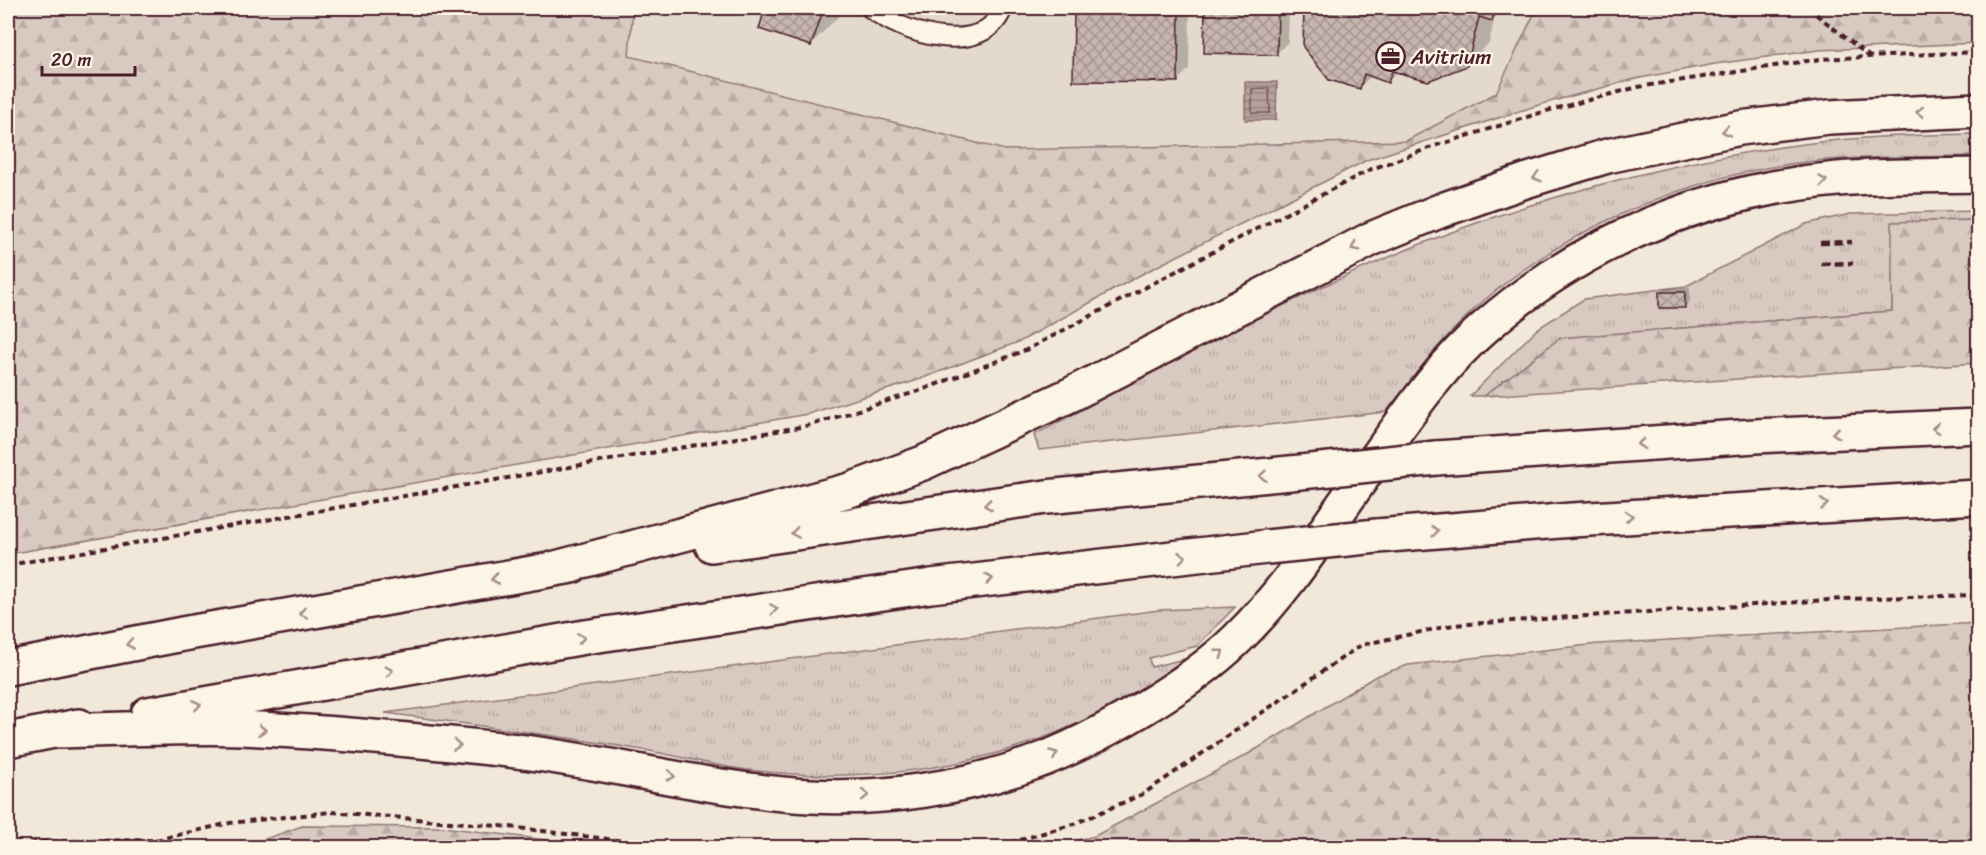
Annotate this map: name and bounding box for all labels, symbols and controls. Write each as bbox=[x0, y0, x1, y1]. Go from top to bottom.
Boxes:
place label: Avitrium bbox=[1410, 38, 1491, 76]
scale bar bbox=[42, 39, 135, 77]
office icon: Avitrium bbox=[1374, 41, 1406, 73]
text: 20 m bbox=[51, 44, 91, 76]
one-way arrow bbox=[1916, 105, 1925, 118]
one-way arrow bbox=[1721, 124, 1731, 137]
one-way arrow bbox=[1532, 170, 1543, 182]
one-way arrow bbox=[1818, 175, 1828, 188]
one-way arrow bbox=[1350, 239, 1361, 251]
one-way arrow bbox=[1932, 421, 1941, 434]
one-way arrow bbox=[1831, 426, 1840, 439]
one-way arrow bbox=[1636, 437, 1645, 450]
one-way arrow bbox=[1258, 469, 1267, 482]
one-way arrow bbox=[983, 498, 993, 510]
one-way arrow bbox=[1820, 498, 1829, 511]
one-way arrow bbox=[1625, 510, 1634, 523]
one-way arrow bbox=[1431, 525, 1440, 538]
one-way arrow bbox=[790, 527, 800, 539]
one-way arrow bbox=[1178, 551, 1187, 564]
one-way arrow bbox=[490, 572, 500, 585]
one-way arrow bbox=[984, 574, 993, 586]
one-way arrow bbox=[770, 604, 779, 616]
one-way arrow bbox=[298, 606, 308, 619]
one-way arrow bbox=[577, 633, 586, 645]
one-way arrow bbox=[126, 637, 136, 650]
one-way arrow bbox=[1213, 649, 1224, 660]
one-way arrow bbox=[384, 665, 394, 678]
one-way arrow bbox=[192, 699, 202, 712]
one-way arrow bbox=[258, 723, 267, 736]
one-way arrow bbox=[452, 738, 461, 751]
one-way arrow bbox=[1048, 749, 1059, 761]
one-way arrow bbox=[666, 769, 676, 782]
one-way arrow bbox=[860, 789, 869, 801]

